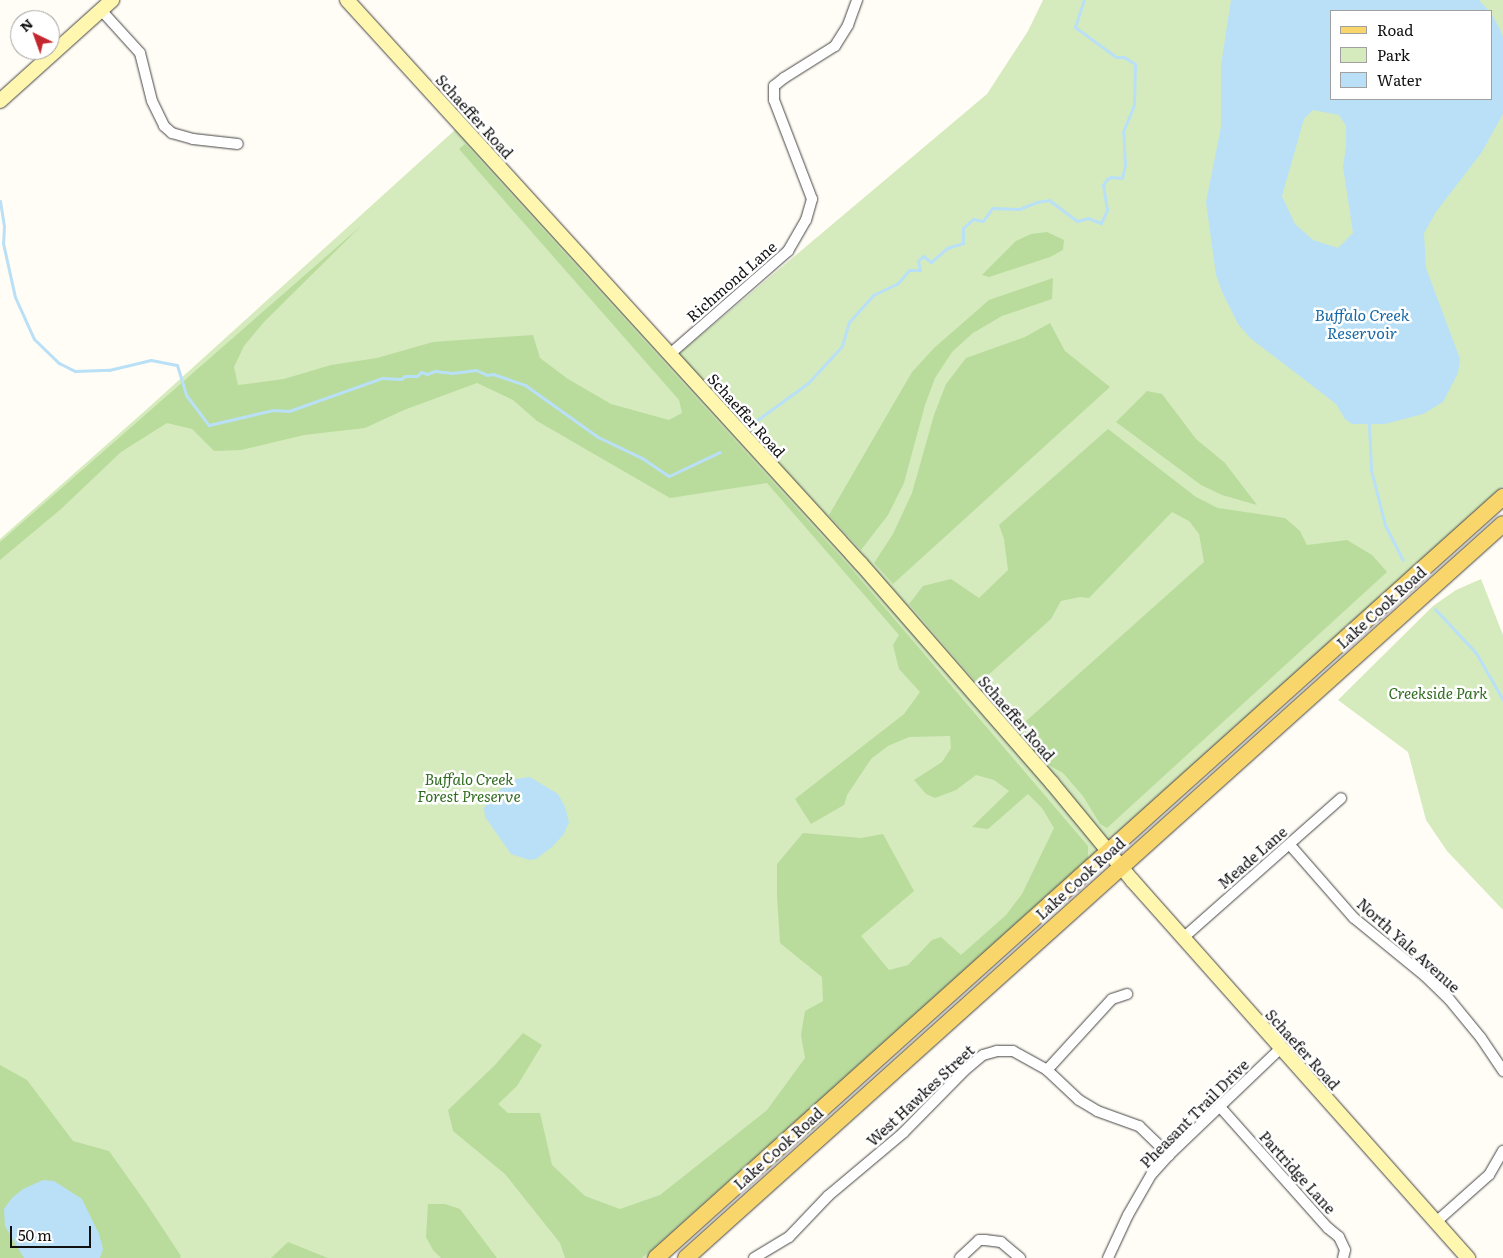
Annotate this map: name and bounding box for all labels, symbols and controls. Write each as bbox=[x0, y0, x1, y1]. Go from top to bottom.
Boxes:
north arrow bbox=[10, 10, 60, 60]
legend bbox=[1330, 10, 1493, 100]
text: N bbox=[15, 13, 37, 36]
text: Road bbox=[1377, 18, 1413, 41]
text: Park bbox=[1377, 43, 1410, 66]
text: Water bbox=[1377, 68, 1422, 91]
street label: Schaeffer Road bbox=[433, 70, 517, 162]
street label: Richmond Lane bbox=[682, 237, 780, 325]
water label: Buffalo Creek Reservoir bbox=[1315, 304, 1409, 342]
street label: Schaeffer Road bbox=[705, 369, 789, 461]
street label: Lake Cook Road bbox=[1333, 562, 1429, 652]
street label: Schaeffer Road bbox=[975, 672, 1059, 764]
park label: Creekside Park bbox=[1388, 684, 1488, 702]
park label: Buffalo Creek Forest Preserve bbox=[417, 769, 521, 804]
street label: Meade Lane bbox=[1214, 822, 1290, 892]
street label: Lake Cook Road bbox=[1032, 833, 1128, 923]
street label: North Yale Avenue bbox=[1354, 894, 1464, 996]
street label: Schaefer Road bbox=[1262, 1005, 1344, 1093]
street label: West Hawkes Street bbox=[863, 1041, 977, 1149]
street label: Pheasant Trail Drive bbox=[1136, 1055, 1252, 1171]
street label: Lake Cook Road bbox=[730, 1103, 826, 1193]
street label: Partridge Lane bbox=[1256, 1127, 1340, 1217]
scale bar bbox=[12, 1216, 94, 1248]
text: 50 m bbox=[18, 1223, 52, 1246]

